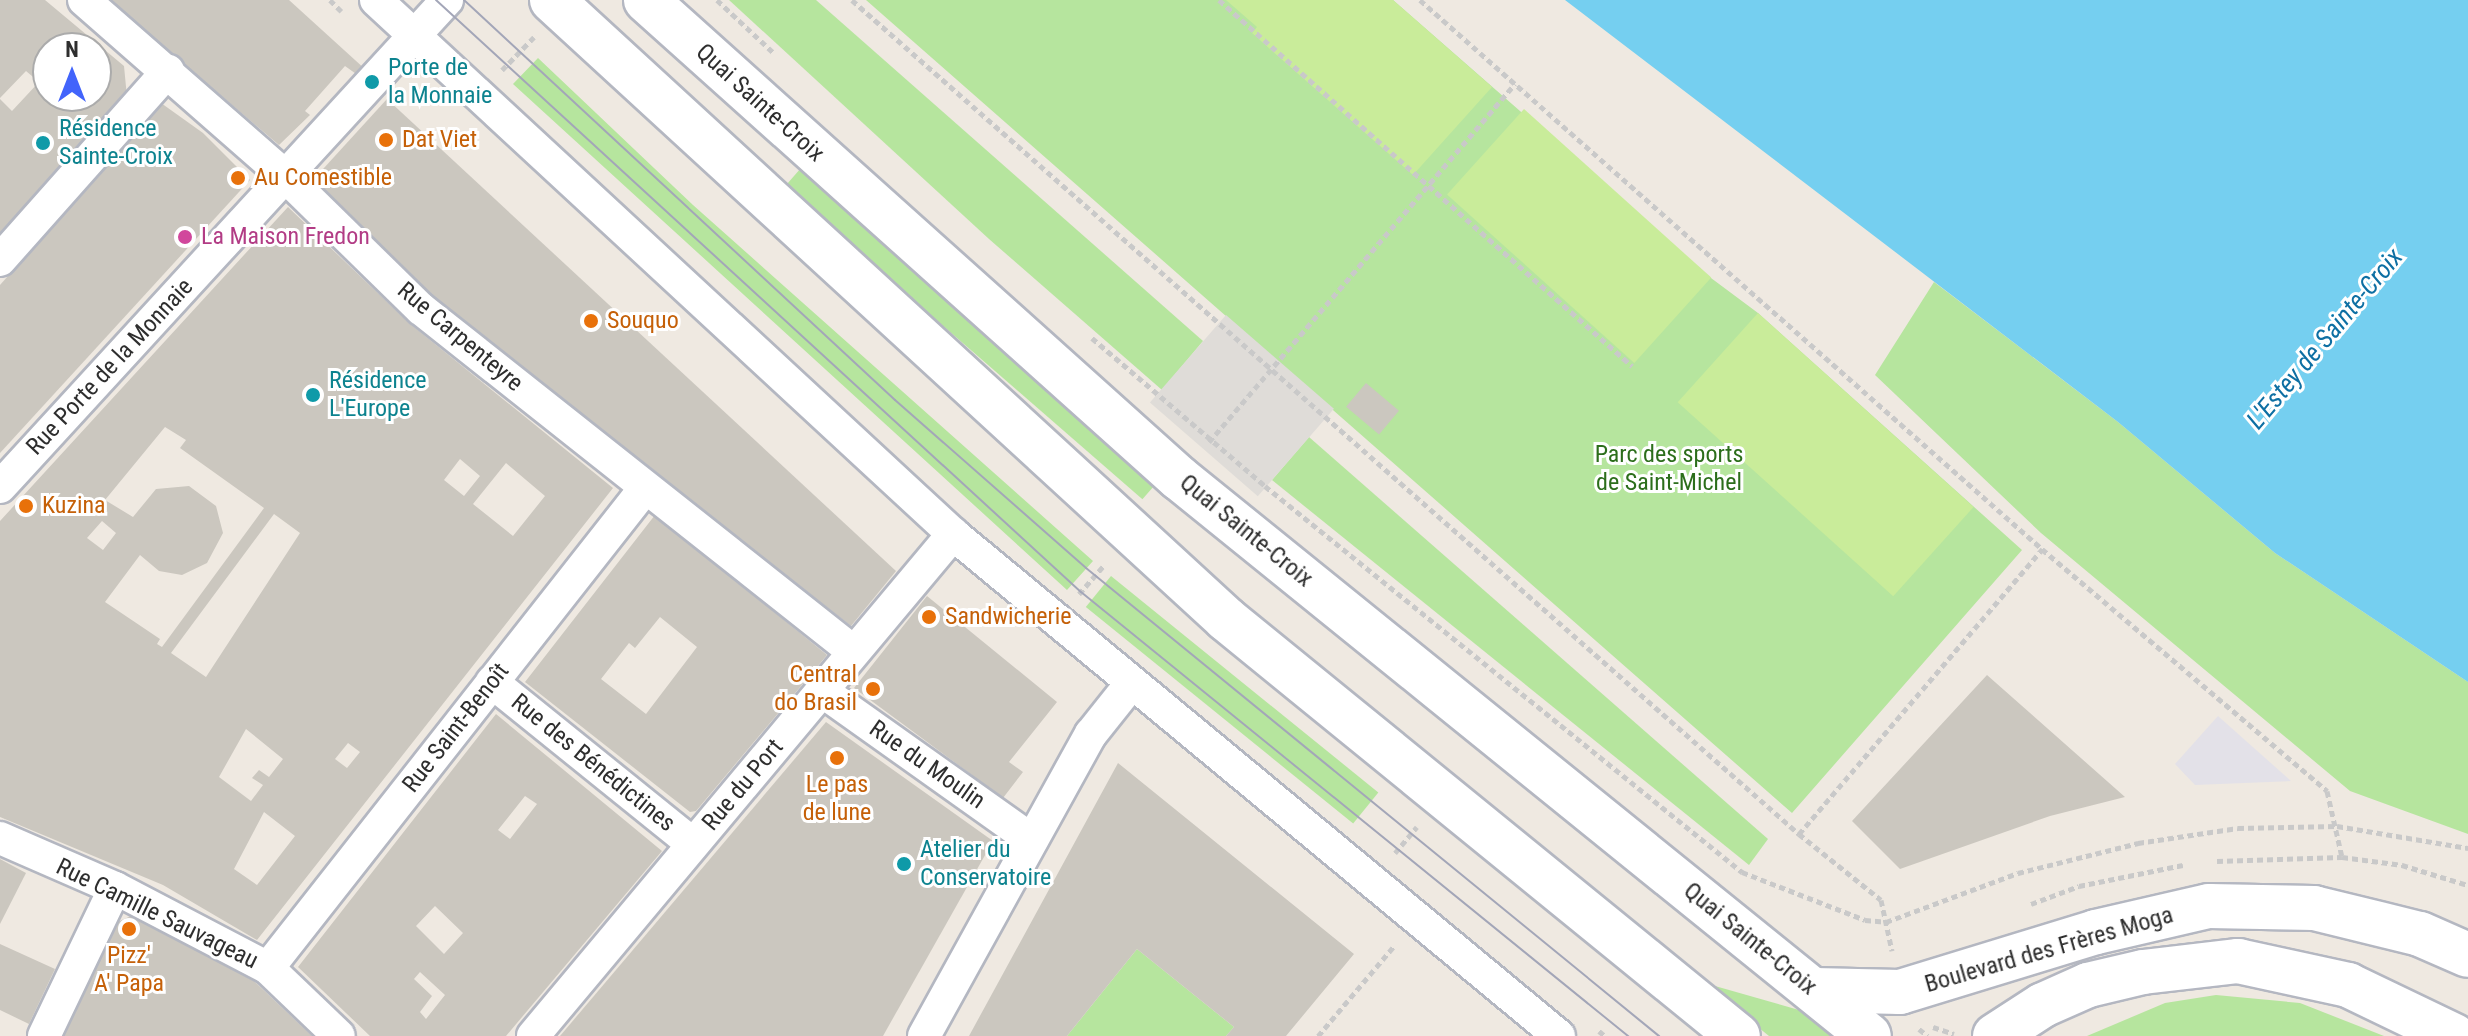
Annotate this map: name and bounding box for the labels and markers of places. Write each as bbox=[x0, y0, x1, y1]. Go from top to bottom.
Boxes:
place label: Porte de la Monnaie bbox=[388, 54, 492, 110]
marker: Porte de la Monnaie bbox=[363, 73, 381, 91]
place label: Résidence Sainte-Croix bbox=[59, 115, 173, 171]
place label: Dat Viet bbox=[402, 126, 477, 154]
marker: Dat Viet bbox=[377, 131, 395, 149]
marker: Résidence Sainte-Croix bbox=[34, 134, 52, 152]
place label: Au Comestible bbox=[254, 164, 392, 192]
marker: Au Comestible bbox=[229, 169, 247, 187]
place label: La Maison Fredon bbox=[201, 223, 370, 251]
marker: La Maison Fredon bbox=[176, 228, 194, 246]
place label: Souquo bbox=[607, 307, 679, 335]
marker: Souquo bbox=[582, 312, 600, 330]
place label: Résidence L'Europe bbox=[329, 367, 427, 423]
marker: Résidence L'Europe bbox=[304, 386, 322, 404]
place label: Kuzina bbox=[42, 492, 106, 520]
marker: Kuzina bbox=[17, 497, 35, 515]
place label: Sandwicherie bbox=[945, 603, 1072, 631]
marker: Sandwicherie bbox=[920, 608, 938, 626]
place label: Central do Brasil bbox=[774, 661, 857, 717]
marker: Central do Brasil bbox=[864, 680, 882, 698]
marker: Le pas de lune bbox=[828, 749, 846, 767]
place label: Le pas de lune bbox=[803, 771, 871, 827]
place label: Atelier du Conservatoire bbox=[920, 836, 1051, 892]
marker: Atelier du Conservatoire bbox=[895, 855, 913, 873]
marker: Pizz' A' Papa bbox=[120, 920, 138, 938]
place label: Pizz' A' Papa bbox=[94, 942, 164, 998]

